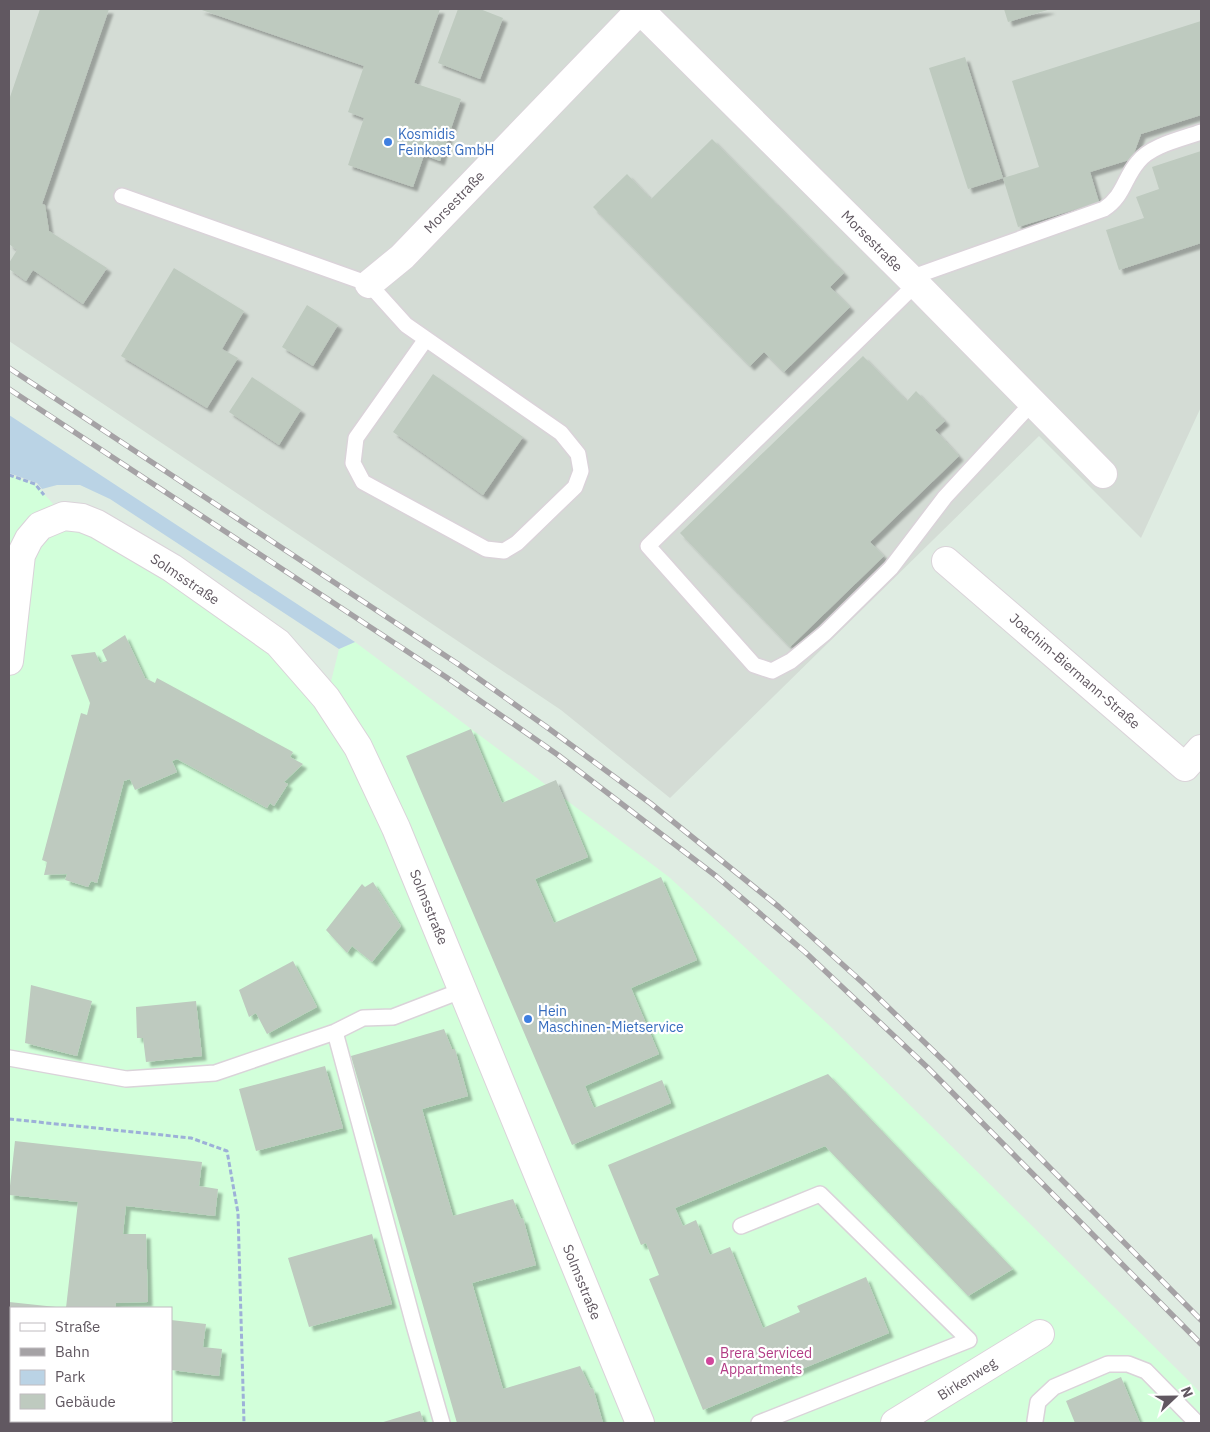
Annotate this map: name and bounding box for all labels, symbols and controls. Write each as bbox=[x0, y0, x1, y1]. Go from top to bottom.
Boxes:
place label: Kosmidis Feinkost GmbH bbox=[398, 125, 495, 159]
marker: Kosmidis Feinkost GmbH bbox=[382, 136, 394, 148]
street label: Morsestraße bbox=[420, 167, 488, 237]
street label: Morsestraße bbox=[837, 206, 907, 276]
street label: Solmsstraße bbox=[147, 549, 223, 609]
street label: Joachim-Biermann-Straße bbox=[1006, 609, 1144, 733]
street label: Solmsstraße bbox=[406, 867, 452, 948]
place label: Hein Maschinen-Mietservice bbox=[538, 1002, 684, 1036]
marker: Hein Maschinen-Mietservice bbox=[522, 1013, 534, 1025]
street label: Solmsstraße bbox=[559, 1242, 605, 1323]
legend bbox=[10, 1307, 172, 1422]
text: Straße bbox=[55, 1317, 100, 1336]
text: Bahn bbox=[55, 1342, 90, 1361]
place label: Brera Serviced Appartments bbox=[720, 1344, 812, 1378]
street label: Birkenweg bbox=[934, 1353, 1000, 1404]
marker: Brera Serviced Appartments bbox=[704, 1355, 716, 1367]
text: Park bbox=[55, 1367, 85, 1386]
north arrow bbox=[1150, 1372, 1200, 1422]
text: N bbox=[1177, 1384, 1197, 1400]
text: Gebäude bbox=[55, 1392, 116, 1411]

